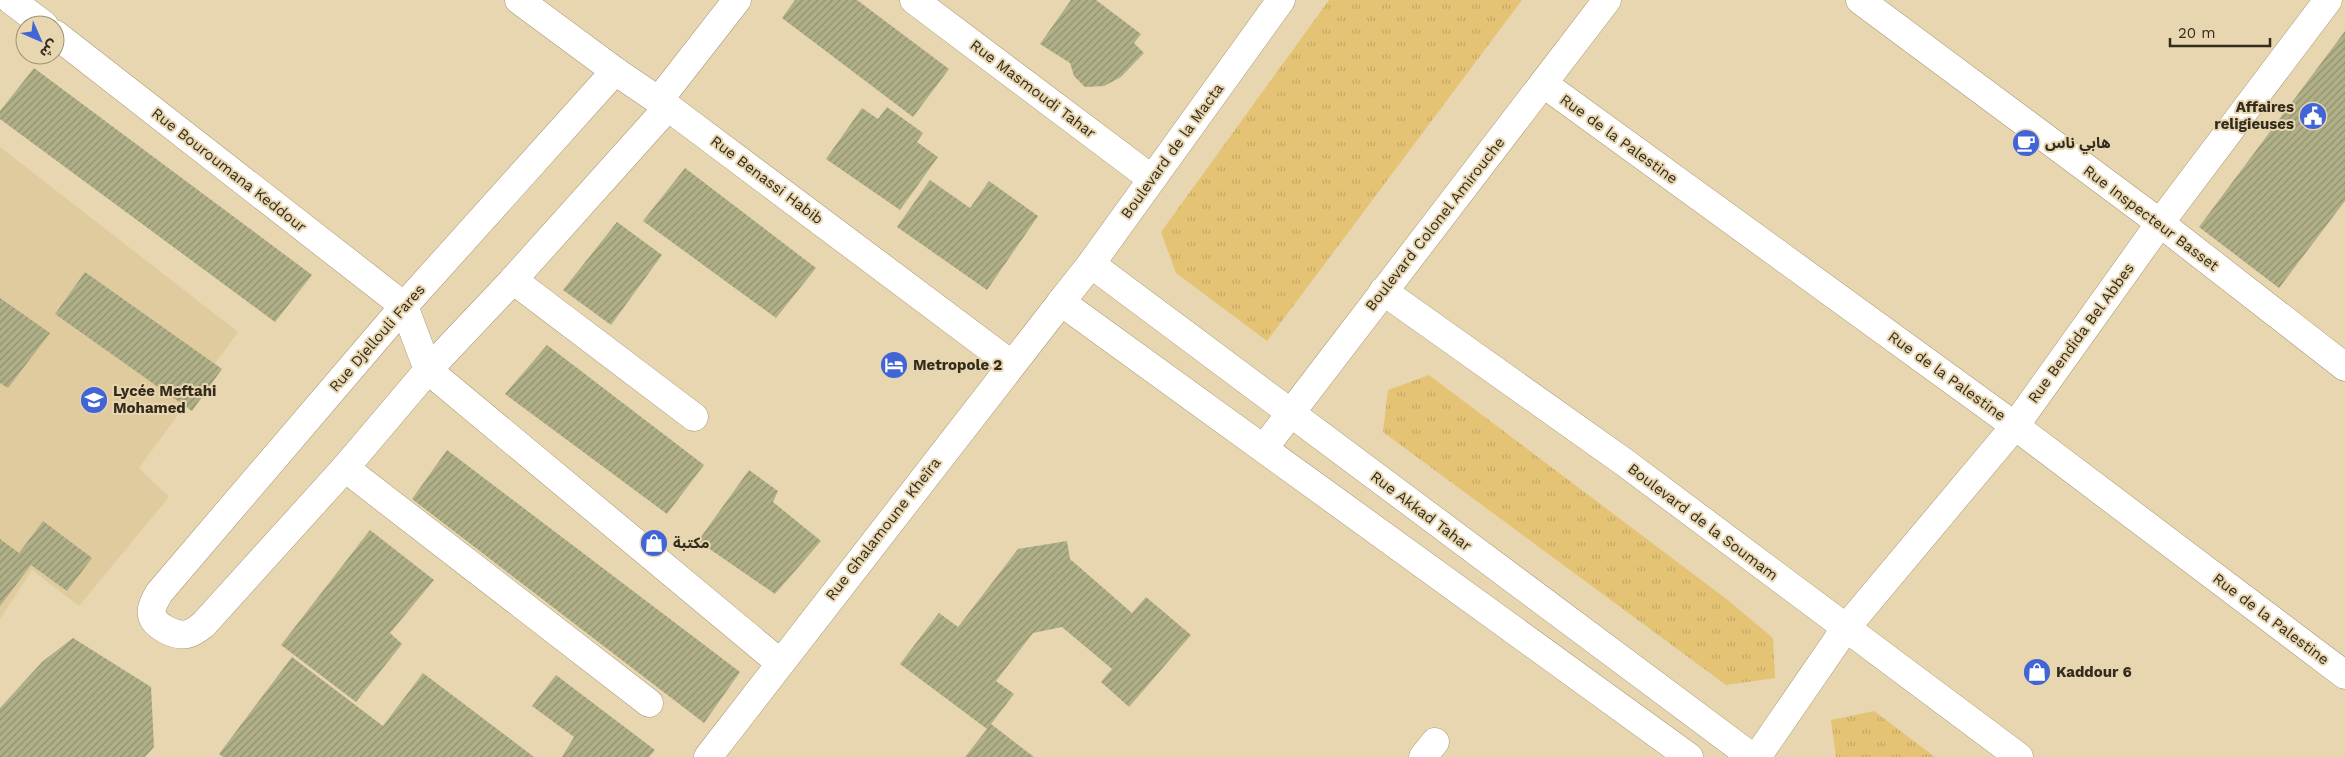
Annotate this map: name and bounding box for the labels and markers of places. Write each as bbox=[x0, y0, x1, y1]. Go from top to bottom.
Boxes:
place label: Affaires religieuses bbox=[2214, 98, 2294, 133]
public building icon: Affaires religieuses bbox=[2298, 101, 2328, 131]
cafe icon: هابي ناس bbox=[2011, 128, 2041, 158]
place label: هابي ناس bbox=[2045, 134, 2111, 154]
hotel icon: Metropole 2 bbox=[879, 350, 909, 380]
place label: Metropole 2 bbox=[913, 356, 1002, 374]
place label: Lycée Meftahi Mohamed bbox=[113, 382, 216, 417]
school or university icon: Lycée Meftahi Mohamed bbox=[79, 385, 109, 415]
shop icon: مكتبة bbox=[639, 528, 669, 558]
place label: مكتبة bbox=[673, 534, 710, 552]
shop icon: Kaddour 6 bbox=[2022, 657, 2052, 687]
place label: Kaddour 6 bbox=[2056, 663, 2132, 681]

